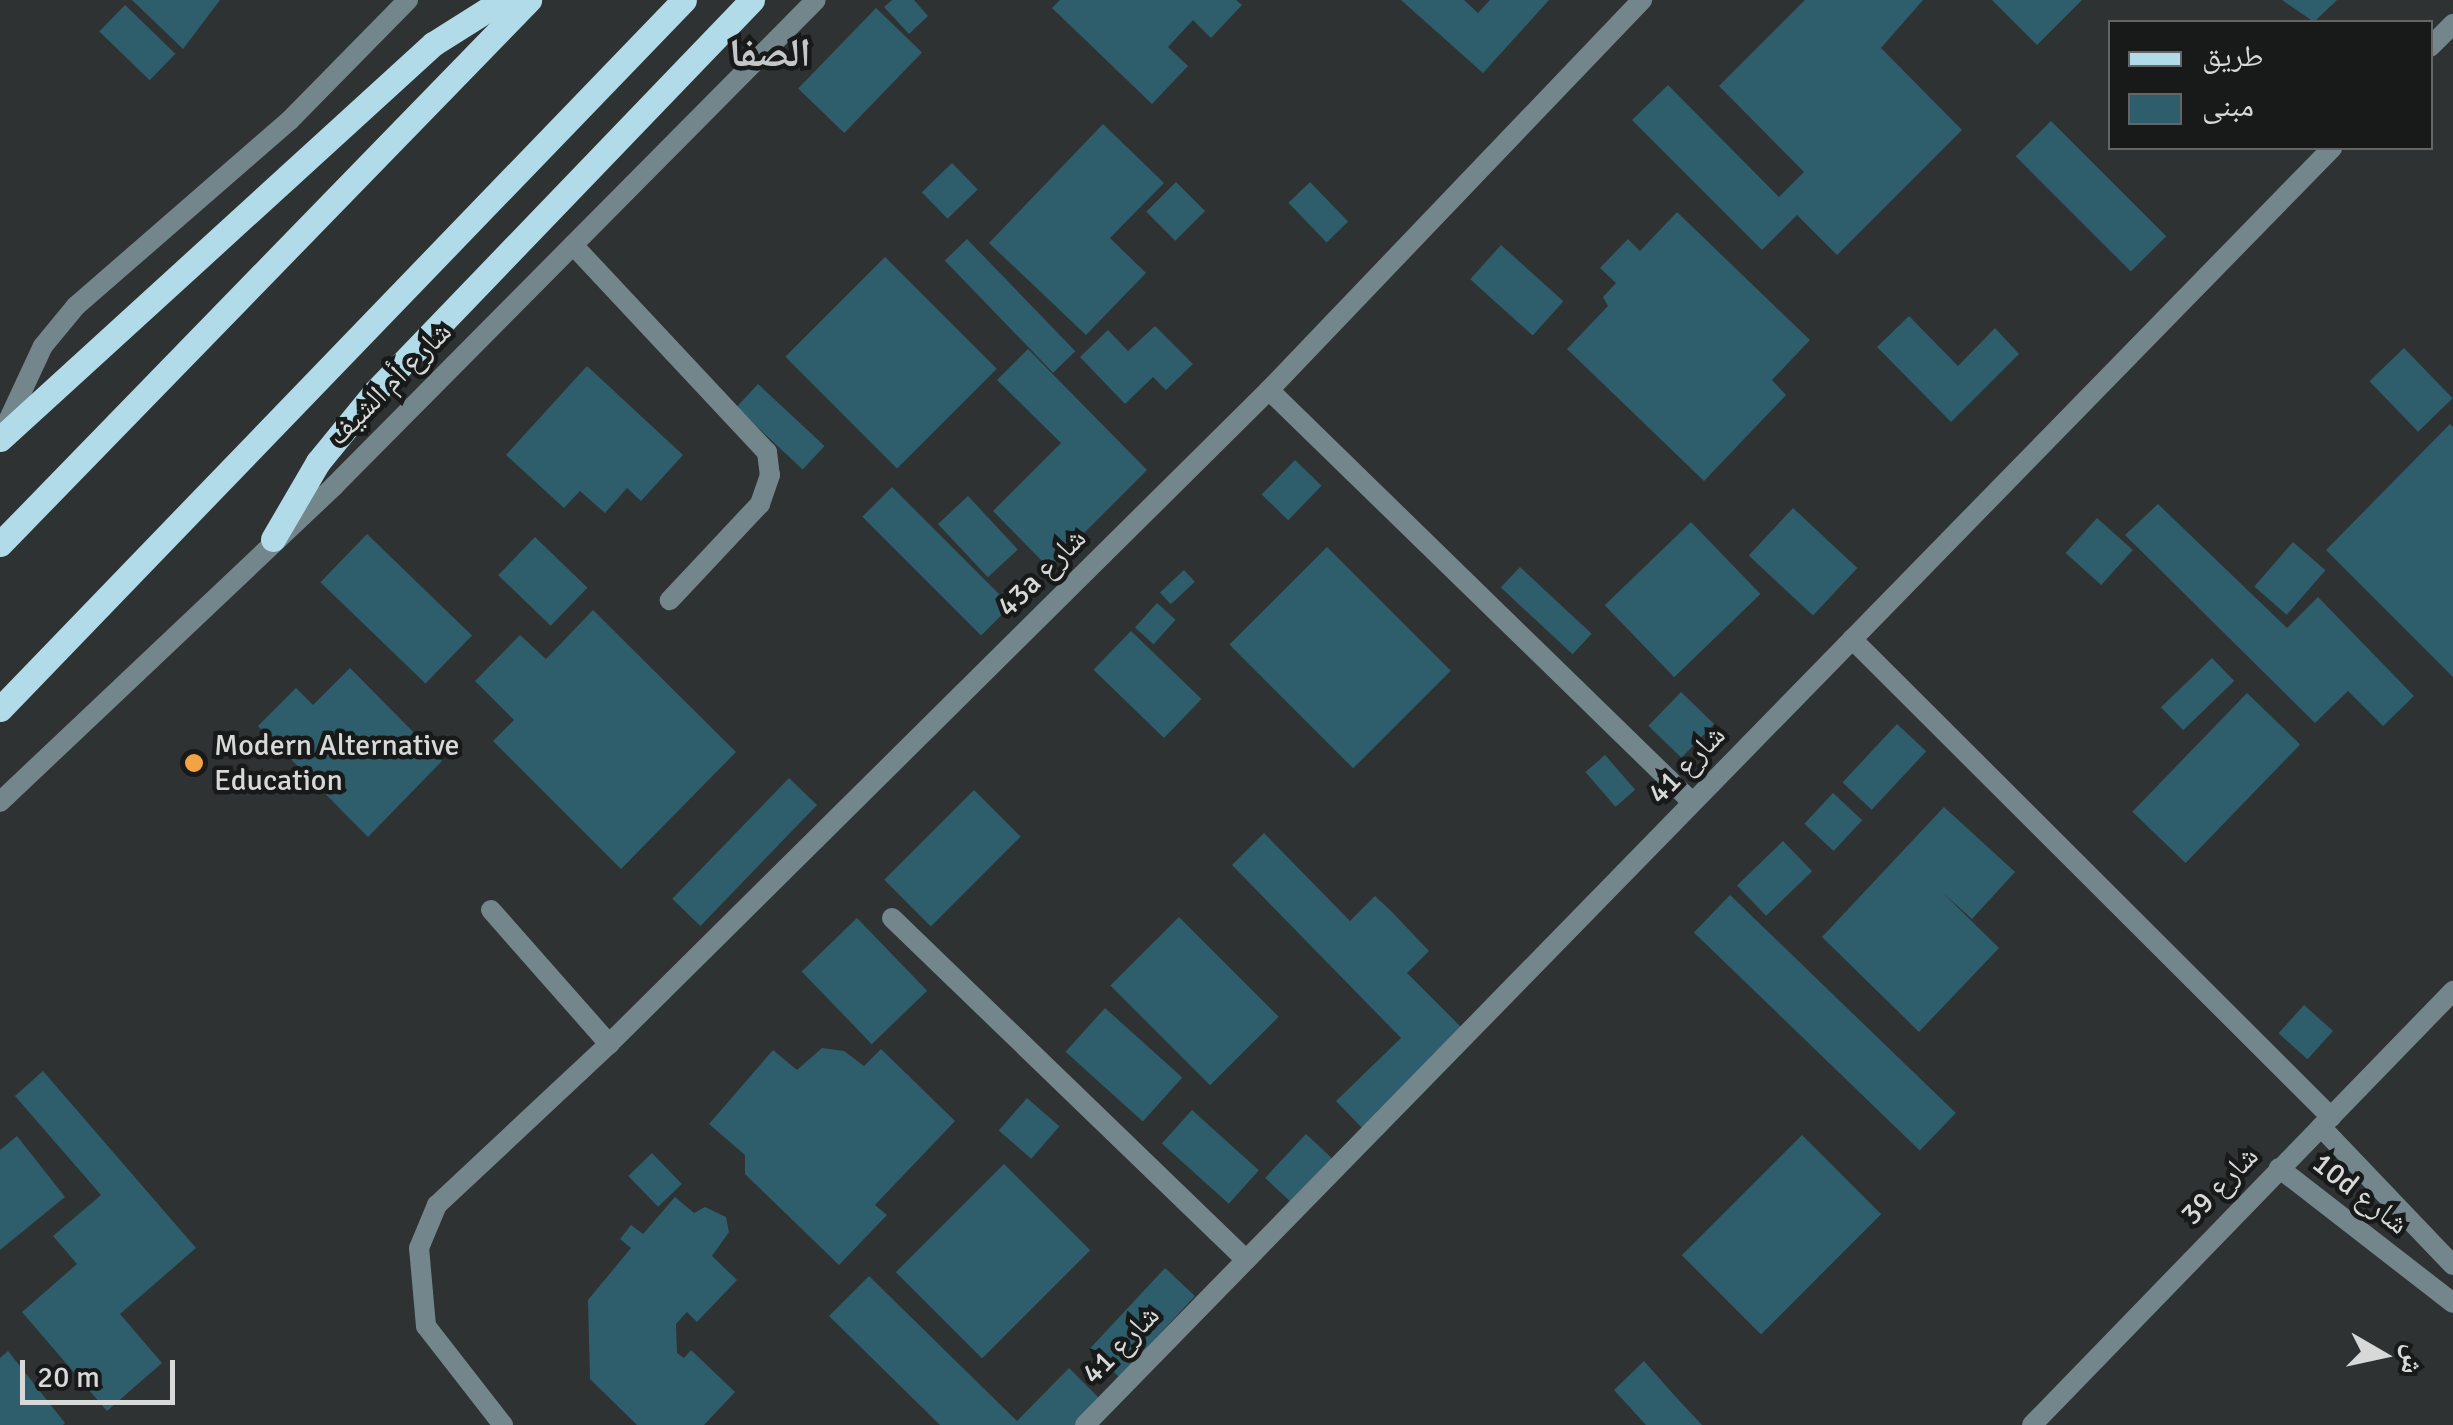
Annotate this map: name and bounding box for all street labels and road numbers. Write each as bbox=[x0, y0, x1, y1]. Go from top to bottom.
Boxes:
street label: شارع أم الشيف bbox=[320, 314, 460, 454]
street label: 43a شارع bbox=[990, 521, 1094, 625]
street label: شارع 41 bbox=[1641, 718, 1733, 812]
street label: شارع 39 bbox=[2174, 1139, 2266, 1233]
street label: 10d شارع bbox=[2305, 1145, 2415, 1243]
street label: شارع 41 bbox=[1075, 1298, 1167, 1392]

